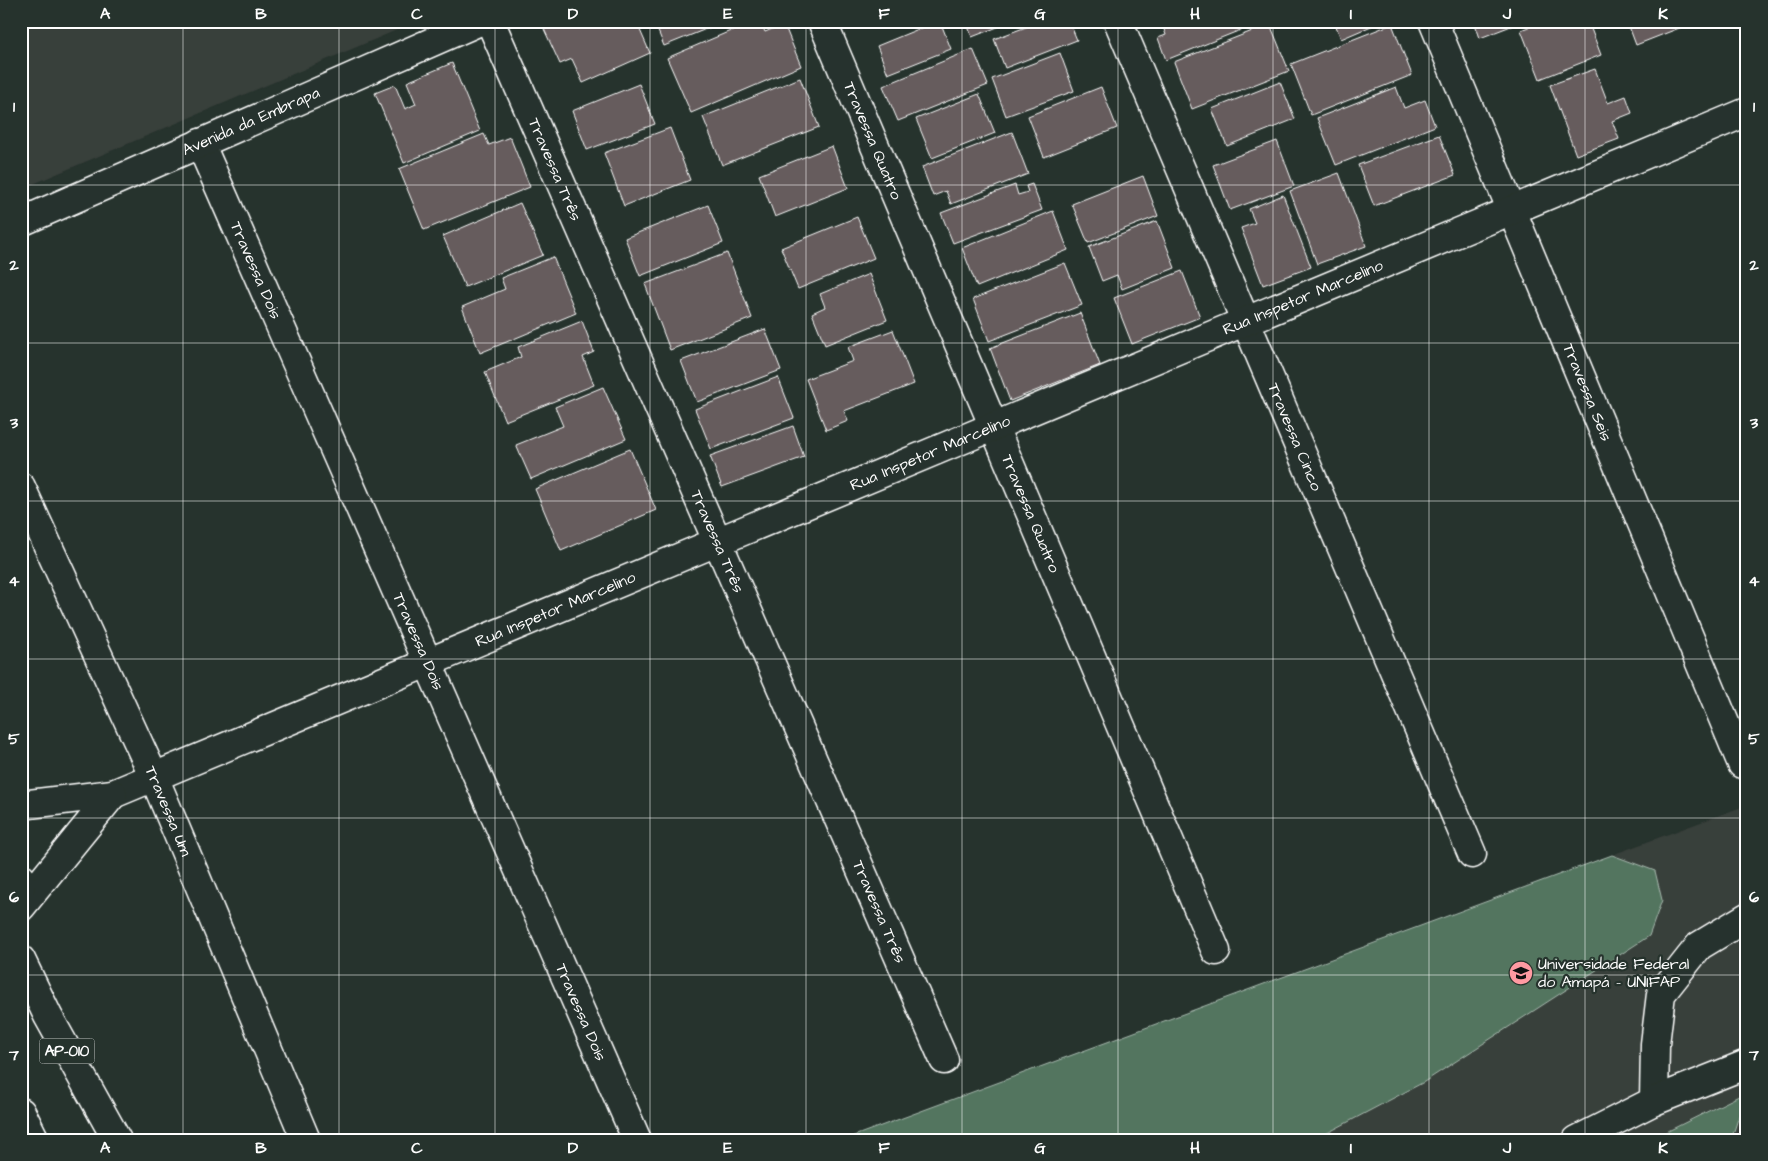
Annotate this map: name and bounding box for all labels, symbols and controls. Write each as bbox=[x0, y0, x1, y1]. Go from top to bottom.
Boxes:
text: A bbox=[100, 3, 111, 25]
text: B bbox=[255, 3, 267, 25]
text: C bbox=[411, 3, 423, 25]
text: D bbox=[568, 3, 579, 25]
text: E bbox=[723, 3, 733, 25]
text: F bbox=[878, 3, 890, 25]
text: G bbox=[1034, 3, 1046, 25]
text: H bbox=[1190, 3, 1200, 25]
text: I bbox=[1350, 3, 1352, 25]
text: J bbox=[1502, 3, 1512, 25]
text: K bbox=[1658, 3, 1668, 25]
street label: Travessa Quatro bbox=[838, 78, 908, 203]
street label: Avenida da Embrapa bbox=[179, 82, 323, 161]
text: 1 bbox=[13, 96, 16, 118]
text: 1 bbox=[1753, 96, 1756, 118]
street label: Travessa Três bbox=[523, 115, 587, 224]
street label: Travessa Dois bbox=[225, 218, 287, 322]
text: 2 bbox=[8, 254, 19, 276]
street label: Rua Inspetor Marcelino bbox=[1219, 254, 1386, 341]
text: 2 bbox=[1748, 254, 1759, 276]
street label: Travessa Seis bbox=[1557, 340, 1617, 444]
street label: Travessa Cinco bbox=[1262, 380, 1327, 494]
street label: Rua Inspetor Marcelino bbox=[847, 410, 1014, 496]
text: 3 bbox=[9, 412, 19, 434]
text: 3 bbox=[1749, 412, 1759, 434]
street label: Travessa Quatro bbox=[996, 451, 1065, 576]
street label: Travessa Três bbox=[685, 487, 750, 596]
street label: Rua Inspetor Marcelino bbox=[472, 566, 639, 653]
text: 4 bbox=[9, 570, 20, 592]
text: 4 bbox=[1749, 570, 1760, 592]
street label: Travessa Dois bbox=[387, 589, 449, 693]
text: 5 bbox=[8, 728, 20, 750]
text: 5 bbox=[1748, 728, 1760, 750]
street label: Travessa Um bbox=[139, 762, 197, 860]
street label: Travessa Três bbox=[847, 857, 911, 966]
text: 6 bbox=[9, 886, 19, 908]
text: 6 bbox=[1749, 886, 1759, 908]
place label: Universidade Federal do Amapá - UNIFAP bbox=[1538, 953, 1689, 993]
street label: Travessa Dois bbox=[550, 960, 612, 1064]
school or university icon: Universidade Federal do Amapá - UNIFAP bbox=[1508, 960, 1534, 986]
road number: AP-010 bbox=[40, 1038, 94, 1064]
text: 7 bbox=[8, 1044, 19, 1066]
text: 7 bbox=[1748, 1044, 1759, 1066]
text: A bbox=[100, 1137, 111, 1159]
text: B bbox=[255, 1137, 267, 1159]
text: C bbox=[411, 1137, 423, 1159]
text: D bbox=[568, 1137, 579, 1159]
text: E bbox=[723, 1137, 733, 1159]
text: F bbox=[878, 1137, 890, 1159]
text: G bbox=[1034, 1137, 1046, 1159]
text: H bbox=[1190, 1137, 1200, 1159]
text: I bbox=[1350, 1137, 1352, 1159]
text: J bbox=[1502, 1137, 1512, 1159]
text: K bbox=[1658, 1137, 1668, 1159]

